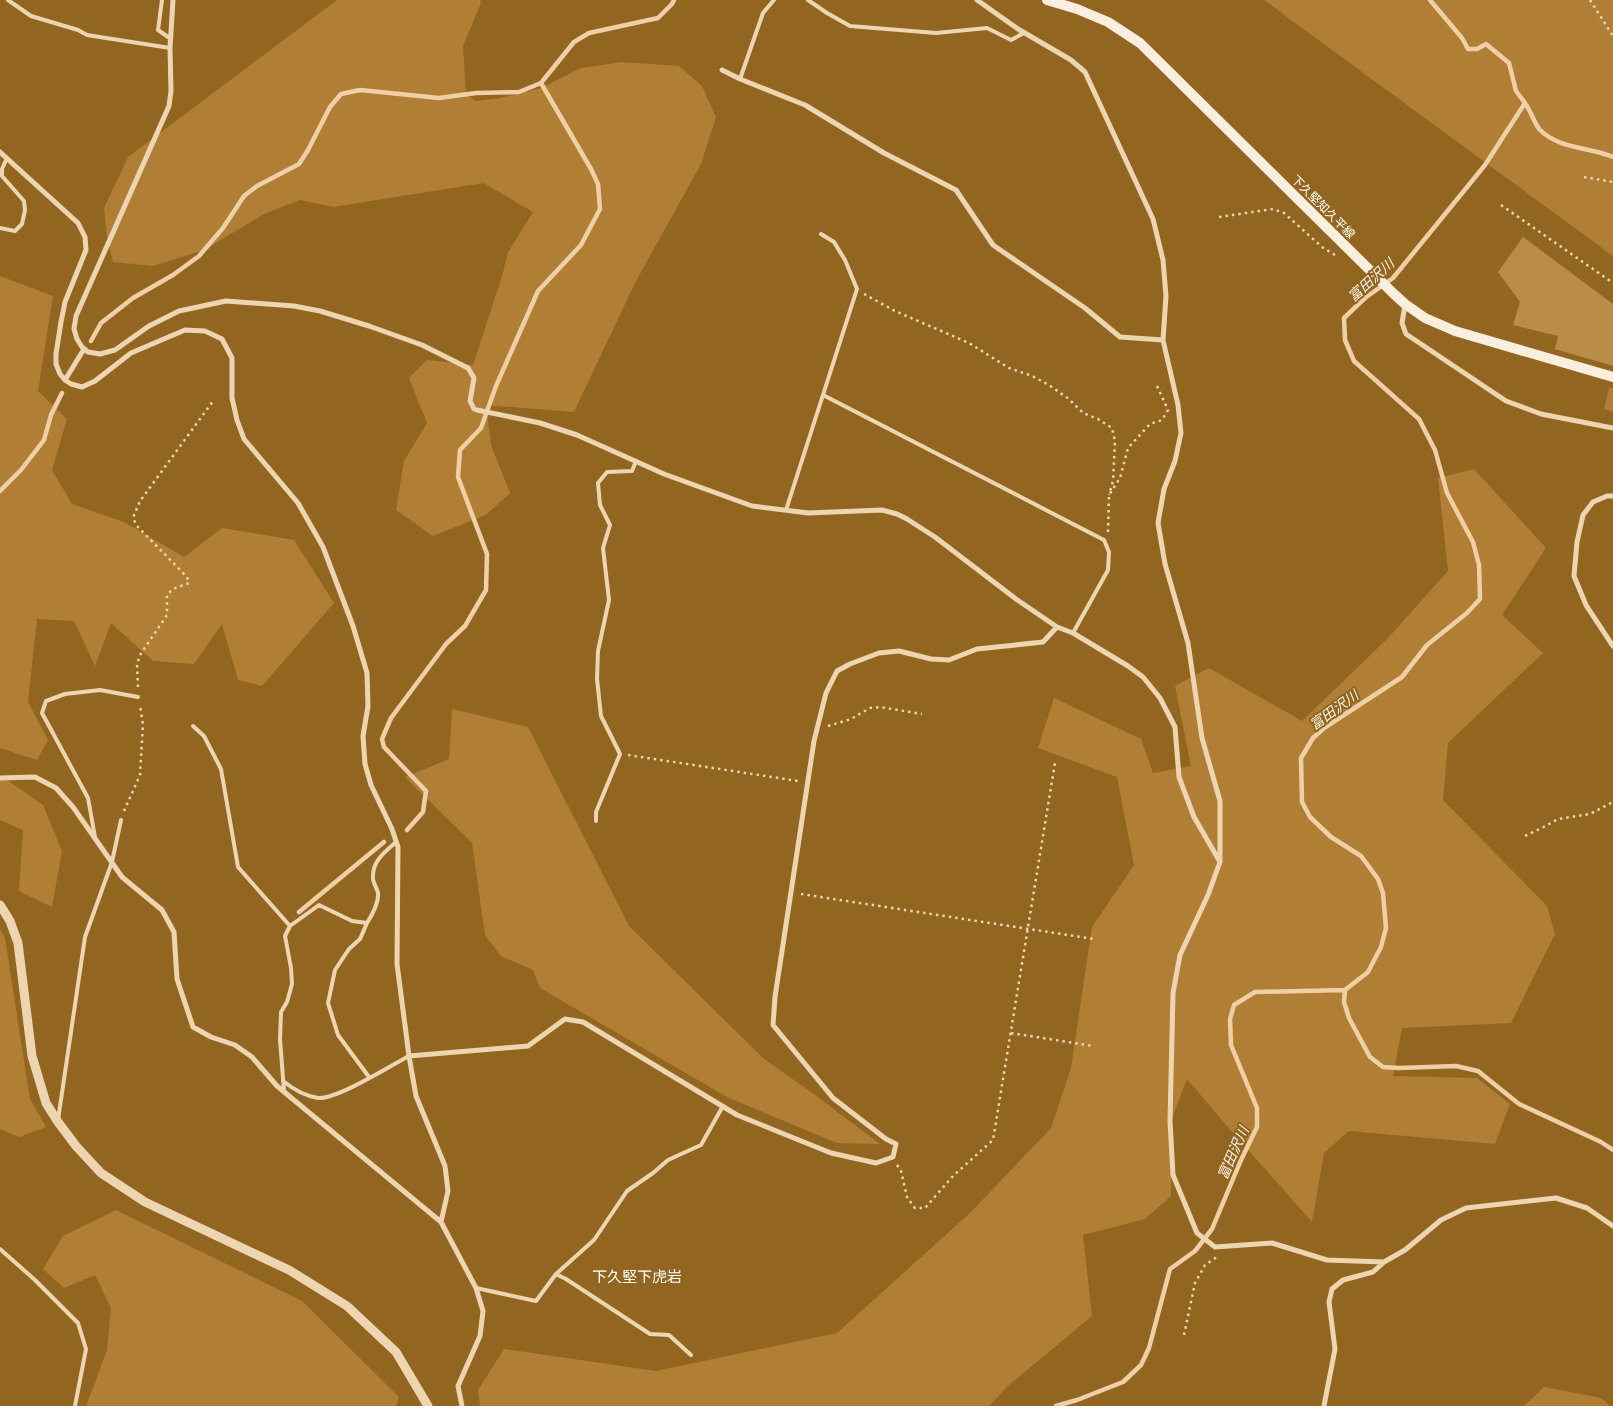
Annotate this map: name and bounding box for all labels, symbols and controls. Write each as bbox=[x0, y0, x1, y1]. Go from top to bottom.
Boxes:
street label: 下久堅知久平線 bbox=[1288, 172, 1358, 242]
water label: 富田沢川 bbox=[1344, 253, 1399, 305]
water label: 富田沢川 bbox=[1306, 685, 1364, 734]
water label: 富田沢川 bbox=[1213, 1122, 1253, 1182]
district label: 下久堅下虎岩 bbox=[592, 1266, 682, 1287]

